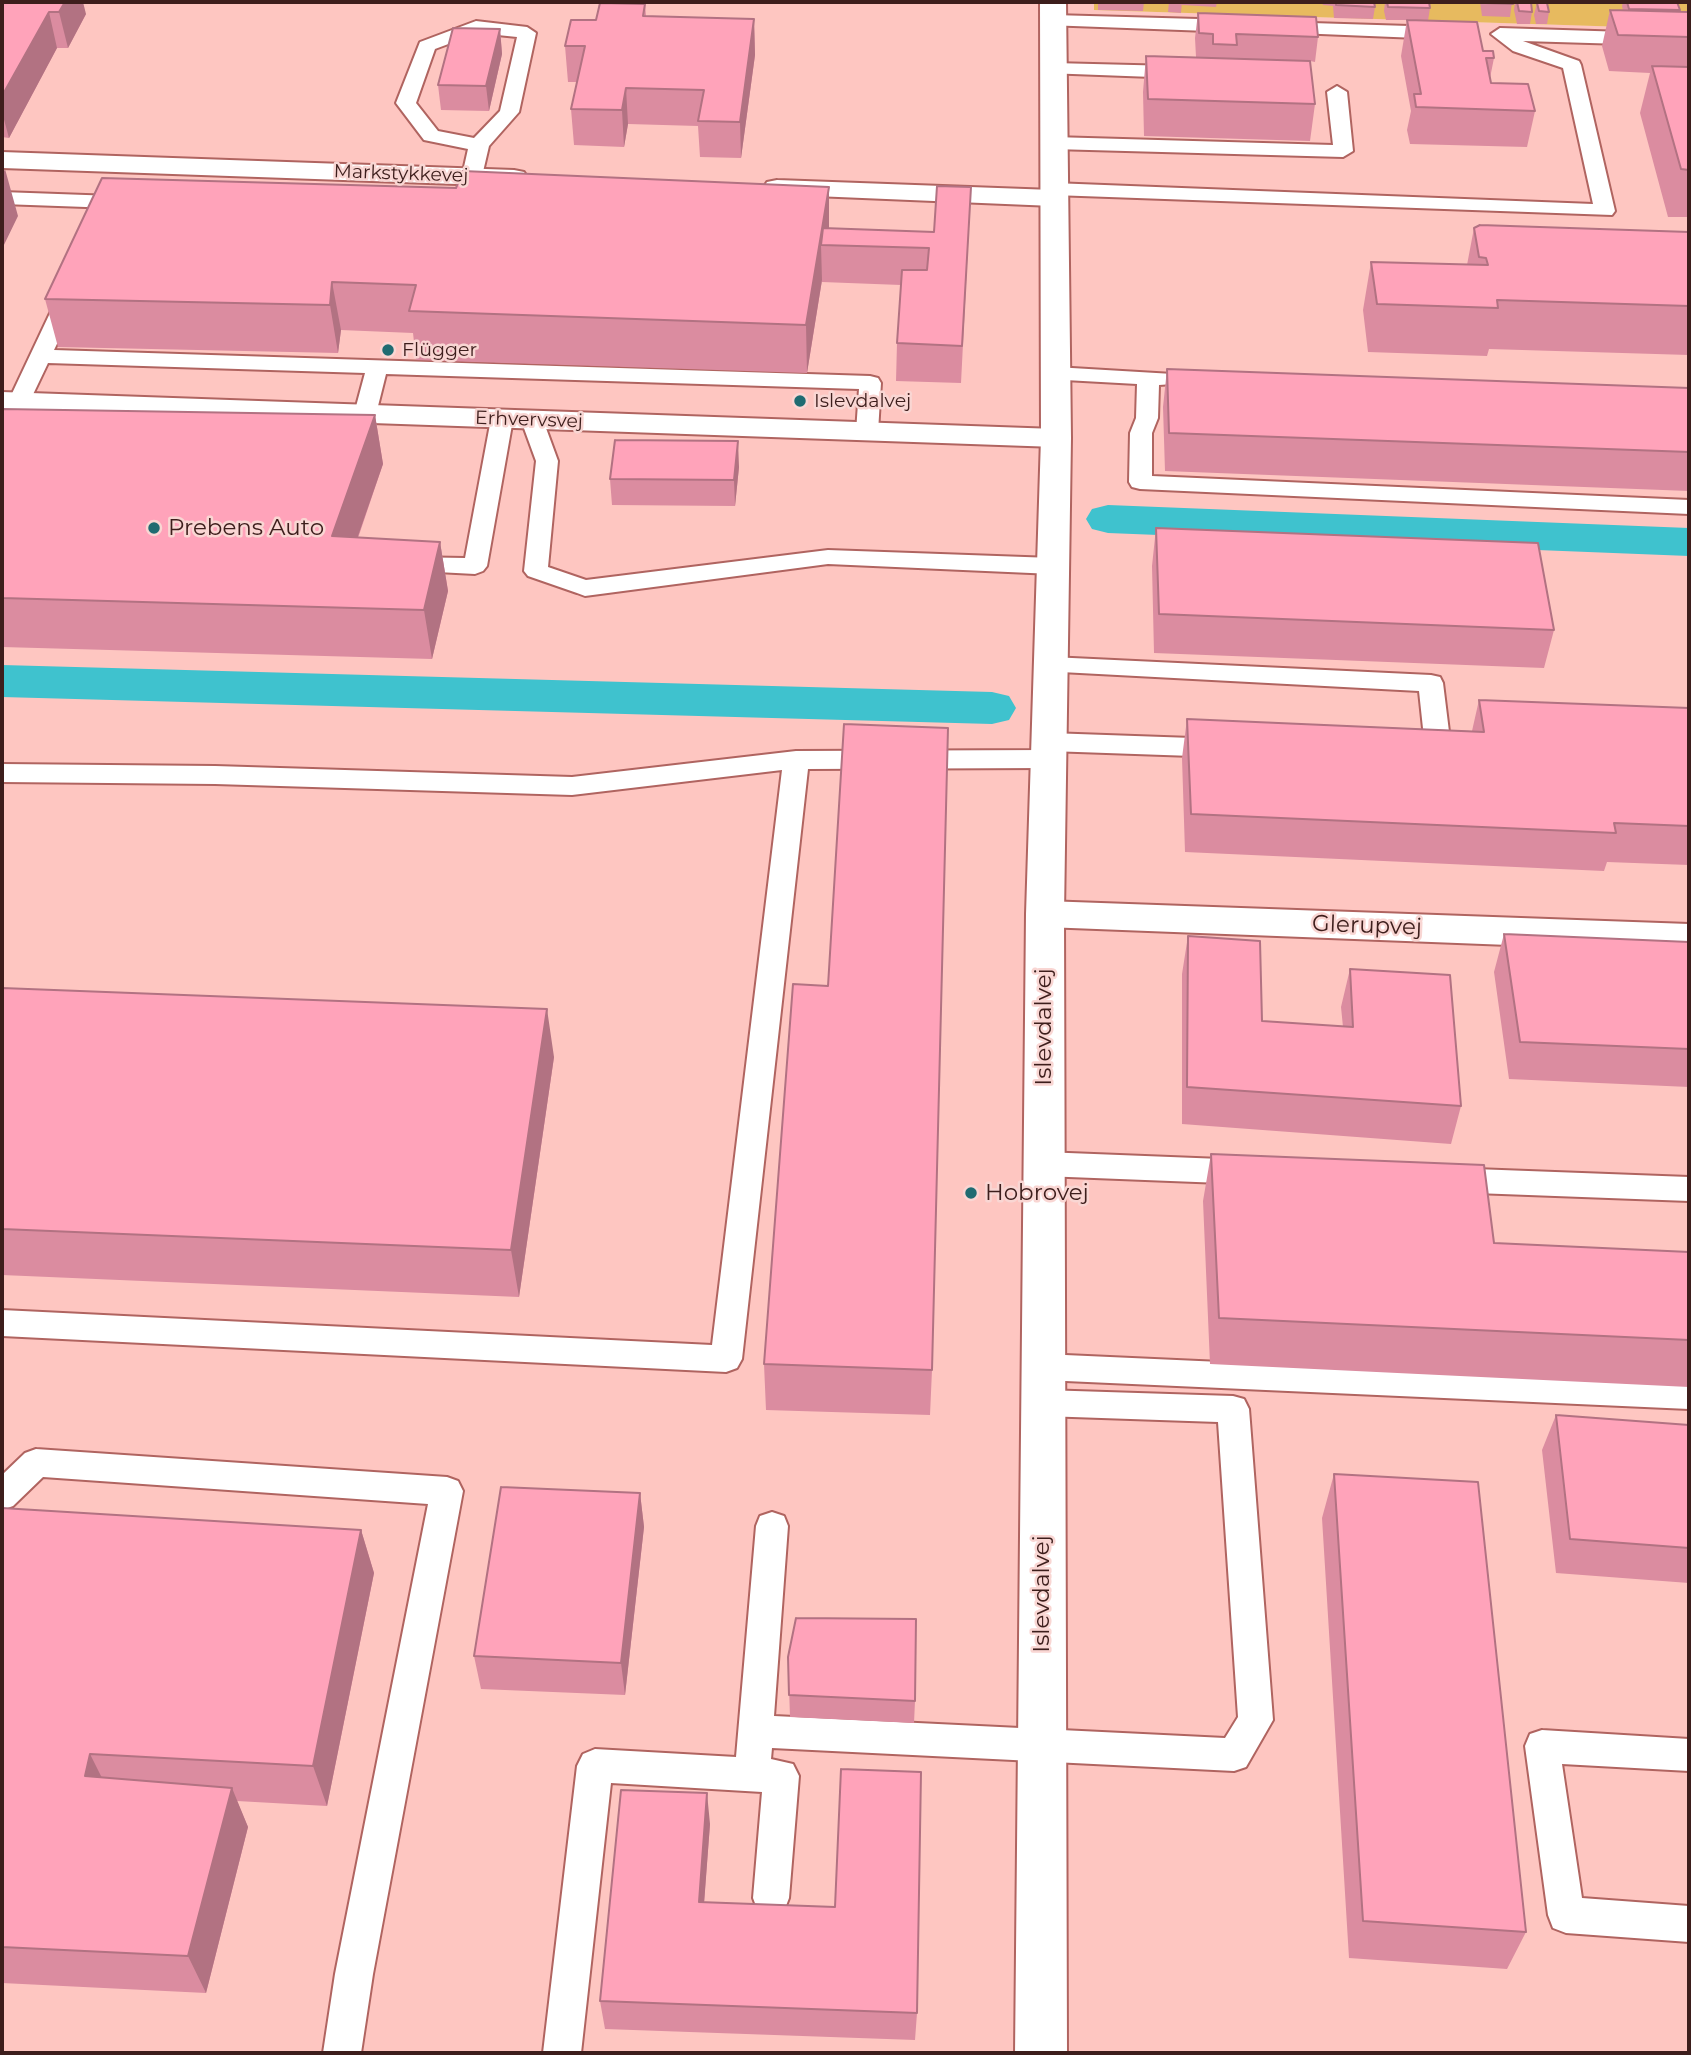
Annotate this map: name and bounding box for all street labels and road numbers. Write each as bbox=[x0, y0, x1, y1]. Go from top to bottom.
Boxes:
street label: Markstykkevej bbox=[333, 160, 469, 188]
street label: Erhvervsvej bbox=[475, 407, 583, 433]
street label: Glerupvej bbox=[1312, 910, 1422, 942]
street label: Islevdalvej bbox=[1030, 968, 1058, 1086]
street label: Islevdalvej bbox=[1028, 1535, 1056, 1653]

